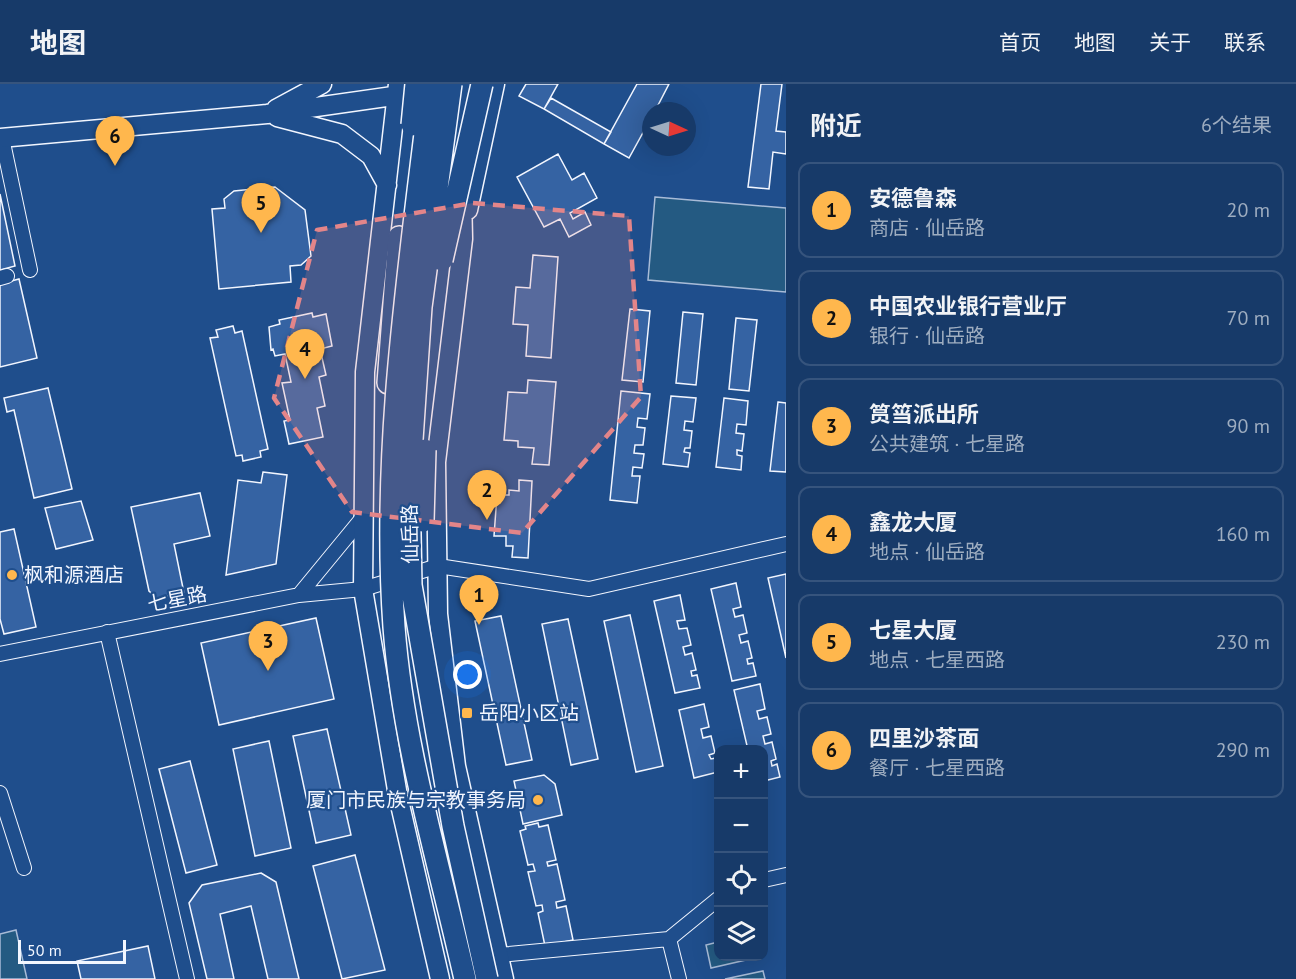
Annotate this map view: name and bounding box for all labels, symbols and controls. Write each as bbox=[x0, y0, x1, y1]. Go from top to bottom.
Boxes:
text: 地图 bbox=[30, 24, 86, 61]
text: 首页 bbox=[999, 29, 1041, 56]
text: 地图 bbox=[1074, 29, 1116, 56]
text: 关于 bbox=[1149, 29, 1191, 56]
text: 联系 bbox=[1224, 29, 1266, 56]
north arrow bbox=[642, 102, 696, 156]
text: 附近 bbox=[810, 109, 862, 142]
text: 6个结果 bbox=[1201, 112, 1272, 138]
pin: 6 bbox=[96, 116, 134, 166]
pin: 5 bbox=[242, 184, 280, 233]
text: 安德鲁森 bbox=[869, 184, 957, 212]
text: 1 bbox=[826, 197, 837, 223]
text: 20 m bbox=[1227, 197, 1270, 223]
text: 商店 · 仙岳路 bbox=[869, 215, 985, 241]
text: 中国农业银行营业厅 bbox=[869, 292, 1067, 320]
text: 2 bbox=[826, 305, 837, 331]
text: 70 m bbox=[1227, 305, 1270, 331]
text: 银行 · 仙岳路 bbox=[869, 323, 985, 349]
pin: 4 bbox=[286, 330, 324, 379]
text: 筼筜派出所 bbox=[869, 400, 979, 428]
text: 3 bbox=[826, 413, 837, 439]
text: 90 m bbox=[1227, 413, 1270, 439]
text: 公共建筑 · 七星路 bbox=[869, 431, 1025, 457]
pin: 2 bbox=[468, 470, 506, 520]
street label: 仙岳路 bbox=[396, 504, 424, 564]
text: 鑫龙大厦 bbox=[869, 508, 957, 536]
text: 4 bbox=[826, 521, 837, 547]
text: 160 m bbox=[1216, 521, 1270, 547]
text: 地点 · 仙岳路 bbox=[869, 539, 985, 565]
place label: 枫和源酒店 bbox=[24, 562, 124, 588]
marker: 枫和源酒店 bbox=[5, 568, 19, 582]
pin: 1 bbox=[460, 576, 498, 625]
street label: 七星路 bbox=[145, 581, 209, 617]
text: 七星大厦 bbox=[869, 616, 957, 644]
pin: 3 bbox=[248, 622, 288, 671]
text: 5 bbox=[826, 629, 837, 655]
text: 230 m bbox=[1216, 629, 1270, 655]
text: 地点 · 七星西路 bbox=[869, 647, 1005, 673]
your location bbox=[453, 660, 482, 689]
place label: 岳阳小区站 bbox=[479, 700, 579, 726]
marker: 岳阳小区站 bbox=[460, 706, 474, 720]
text: 四里沙茶面 bbox=[869, 724, 979, 752]
text: 6 bbox=[826, 737, 837, 763]
text: 290 m bbox=[1216, 737, 1270, 763]
map controls bbox=[714, 745, 768, 961]
button: + bbox=[714, 745, 768, 799]
text: 餐厅 · 七星西路 bbox=[869, 755, 1005, 781]
place label: 厦门市民族与宗教事务局 bbox=[306, 787, 526, 813]
marker: 厦门市民族与宗教事务局 bbox=[531, 793, 545, 807]
button: − bbox=[714, 799, 768, 853]
button: locate bbox=[714, 853, 768, 907]
button: layers bbox=[714, 907, 768, 961]
scale bar bbox=[18, 937, 126, 964]
text: 50 m bbox=[27, 940, 62, 960]

